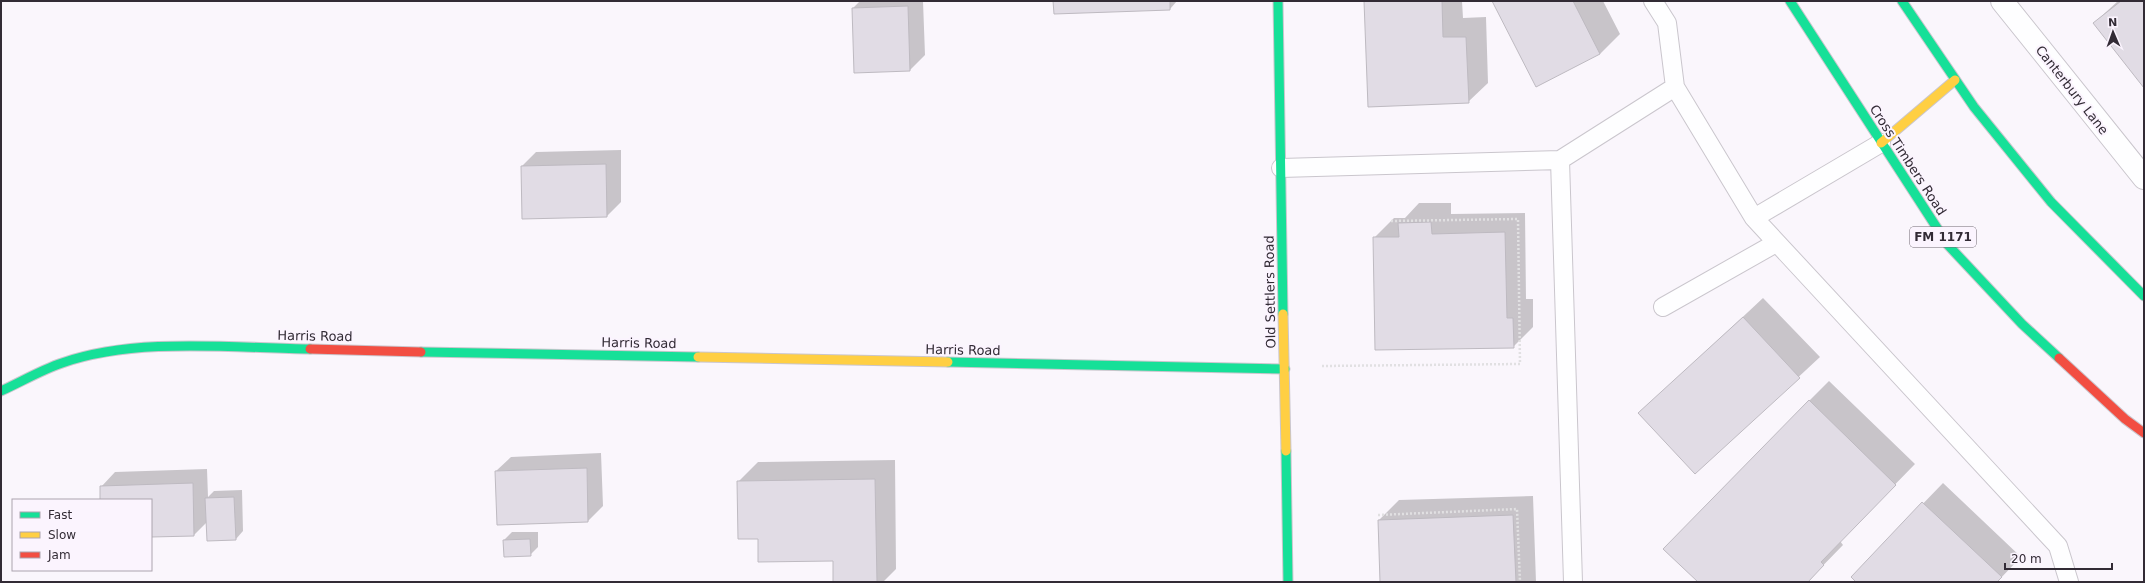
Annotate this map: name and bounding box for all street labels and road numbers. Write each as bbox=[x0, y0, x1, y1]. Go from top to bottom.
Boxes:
street label: Canterbury Lane bbox=[2033, 42, 2111, 138]
street label: Cross Timbers Road bbox=[1867, 102, 1949, 218]
road number: FM 1171 bbox=[1910, 227, 1976, 247]
street label: Old Settlers Road bbox=[1262, 235, 1278, 349]
street label: Harris Road bbox=[277, 328, 353, 344]
street label: Harris Road bbox=[601, 335, 677, 351]
street label: Harris Road bbox=[925, 342, 1001, 358]

